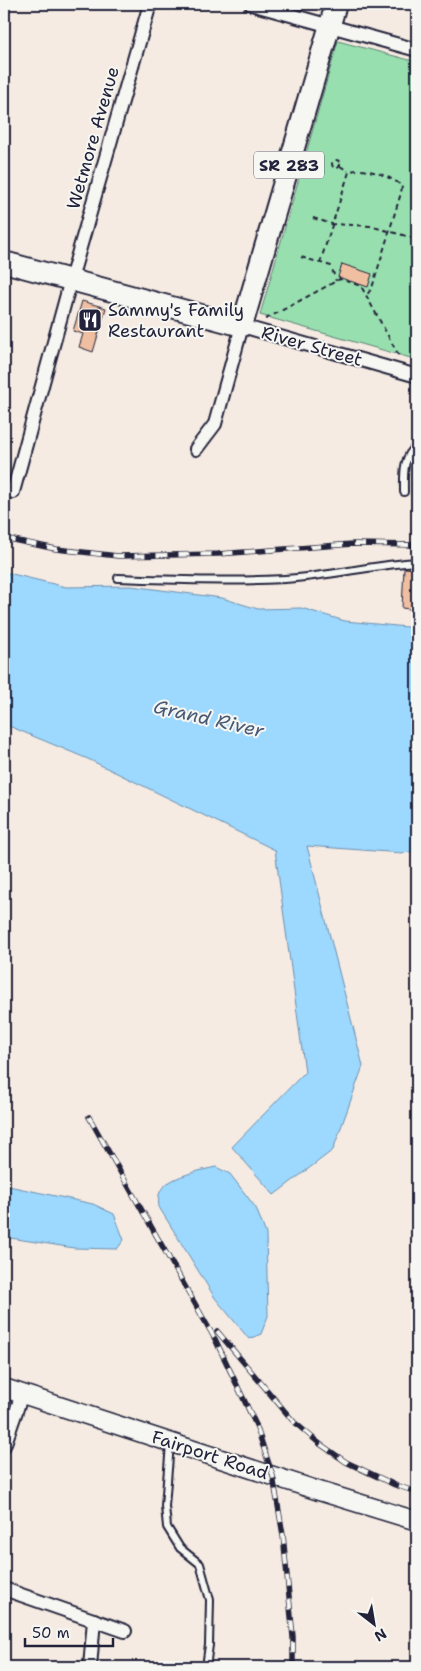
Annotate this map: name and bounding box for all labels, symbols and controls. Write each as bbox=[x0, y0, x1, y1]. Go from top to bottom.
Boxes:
street label: Wetmore Avenue bbox=[61, 64, 125, 212]
road number: SR 283 bbox=[254, 152, 324, 178]
place label: Sammy's Family Restaurant bbox=[108, 298, 244, 343]
restaurant icon: Sammy's Family Restaurant bbox=[77, 307, 103, 333]
street label: River Street bbox=[259, 320, 365, 372]
water label: Grand River bbox=[151, 694, 267, 744]
street label: Fairport Road bbox=[149, 1425, 271, 1485]
north arrow bbox=[348, 1598, 398, 1648]
scale bar bbox=[25, 1616, 112, 1648]
text: 50 m bbox=[32, 1623, 70, 1643]
text: N bbox=[371, 1625, 390, 1646]

